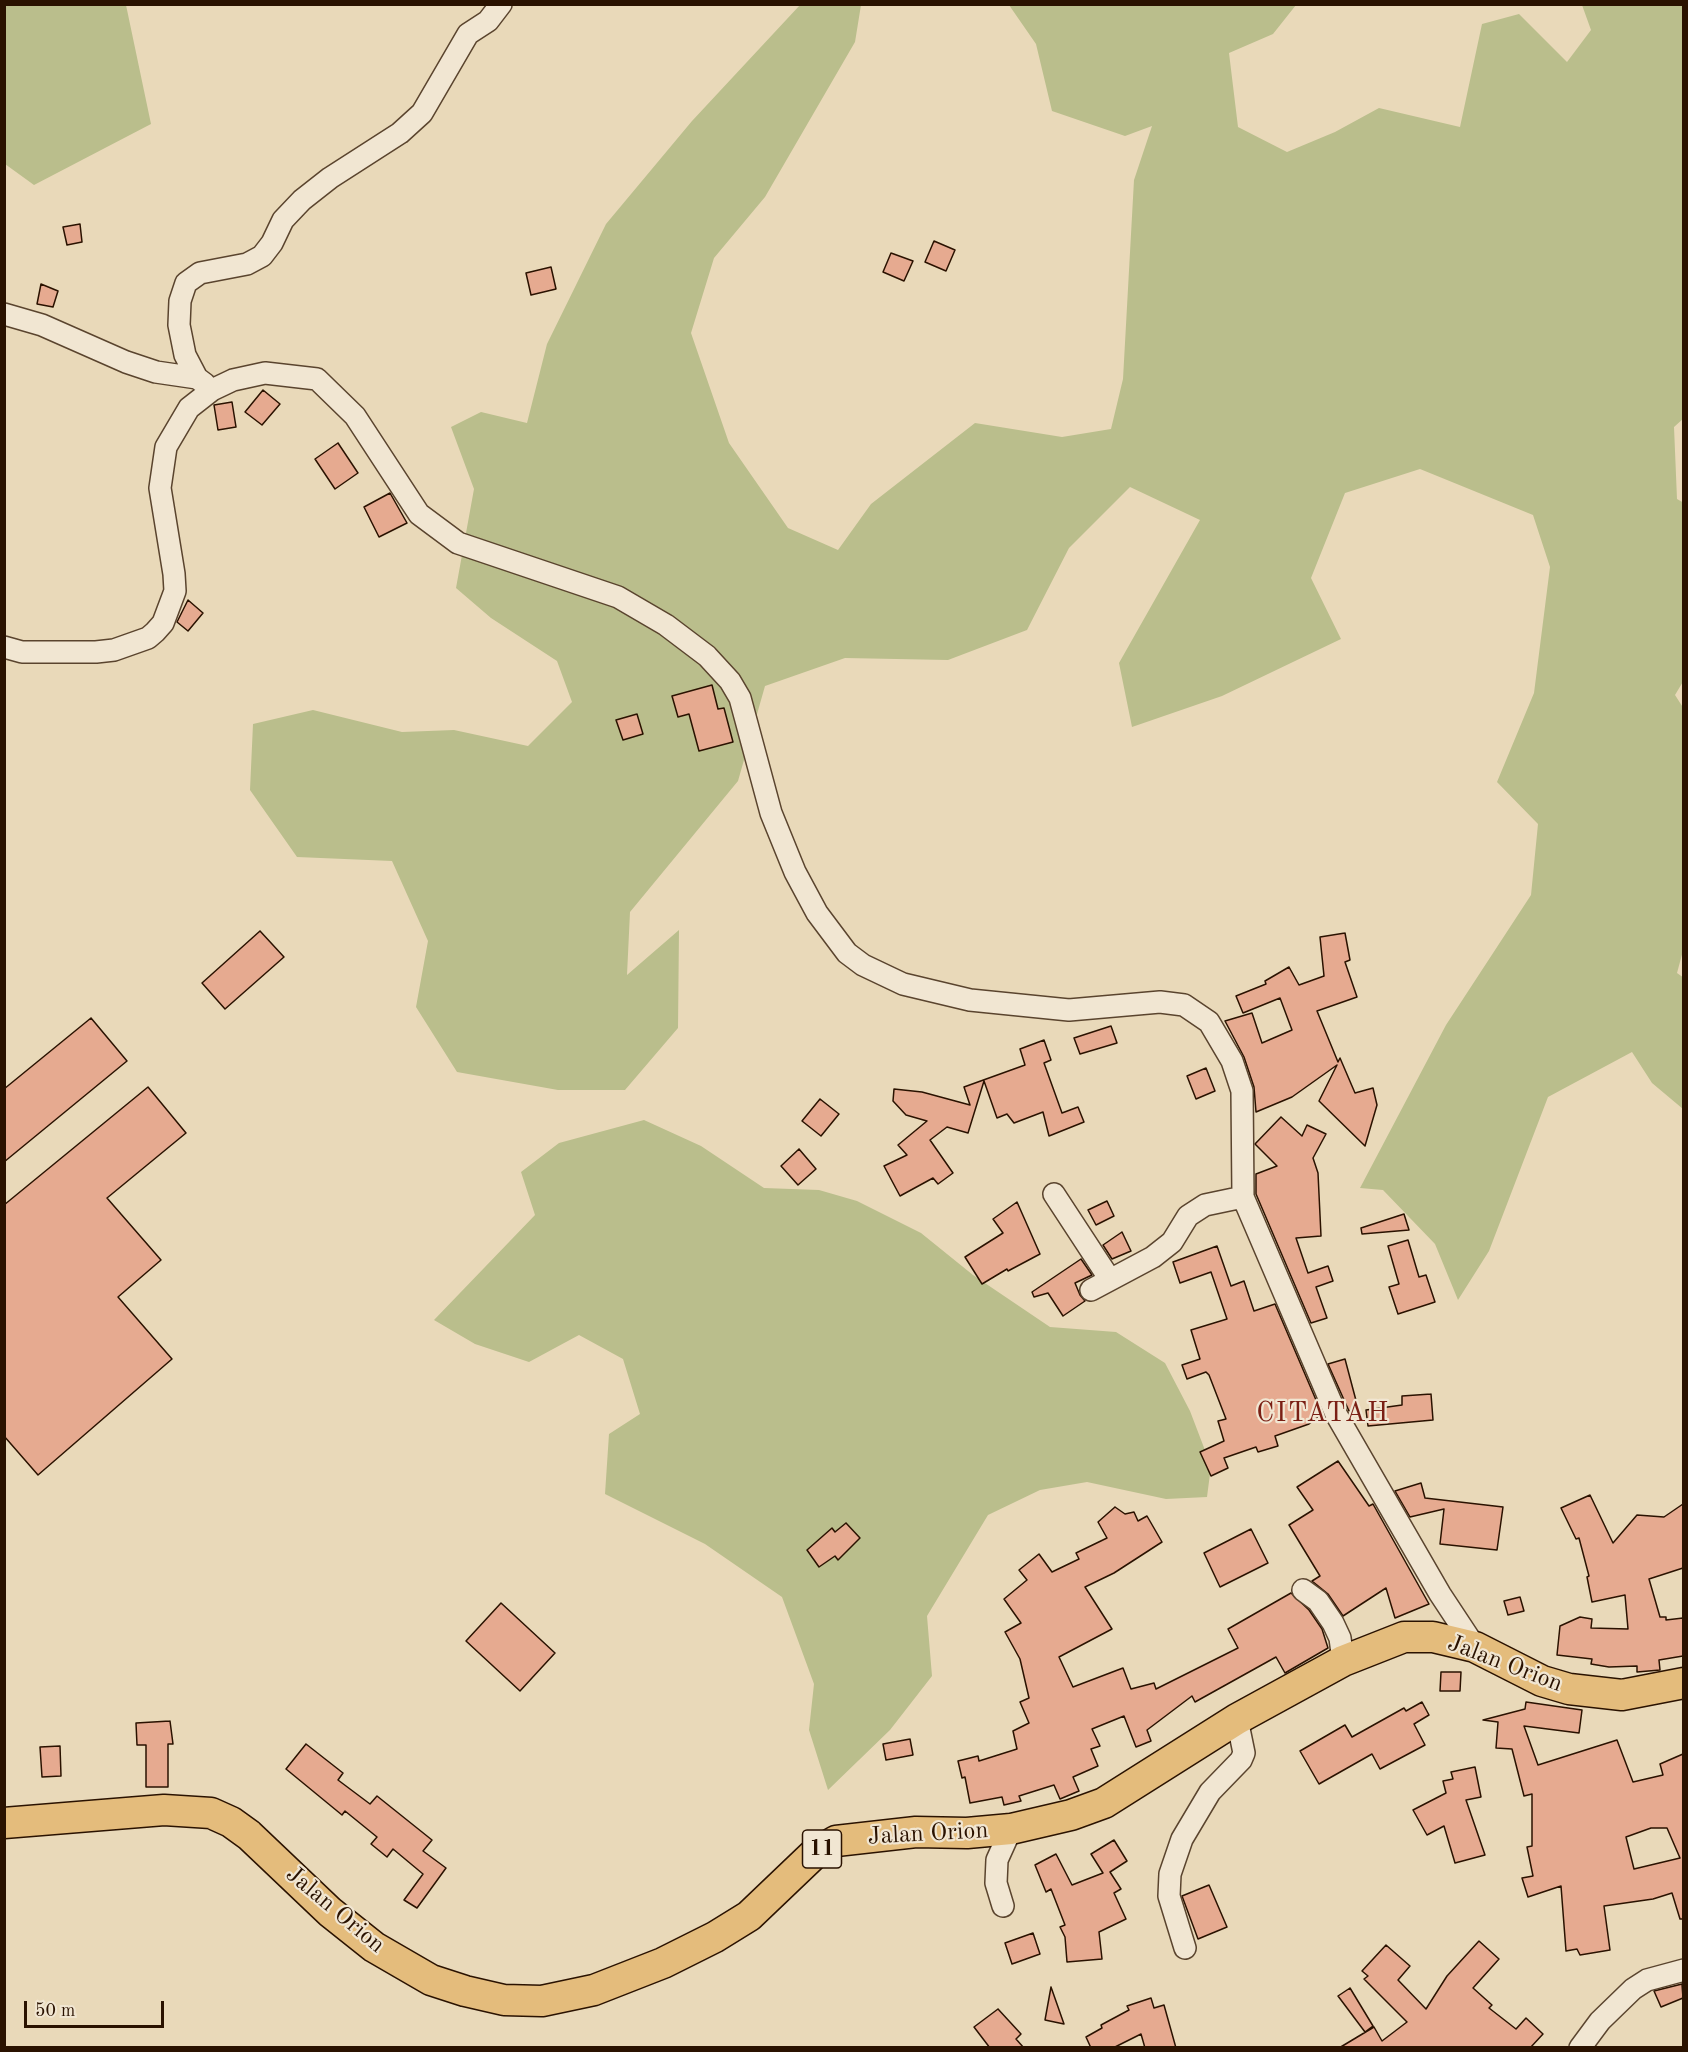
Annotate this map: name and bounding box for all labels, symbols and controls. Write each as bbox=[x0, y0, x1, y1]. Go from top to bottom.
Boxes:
district label: CITATAH bbox=[1256, 1398, 1390, 1430]
street label: Jalan Orion bbox=[1443, 1629, 1567, 1699]
street label: Jalan Orion bbox=[867, 1816, 989, 1852]
road number: 11 bbox=[802, 1830, 842, 1868]
street label: Jalan Orion bbox=[279, 1860, 391, 1960]
scale bar bbox=[27, 1989, 166, 2027]
text: 50 m bbox=[35, 2002, 75, 2020]

